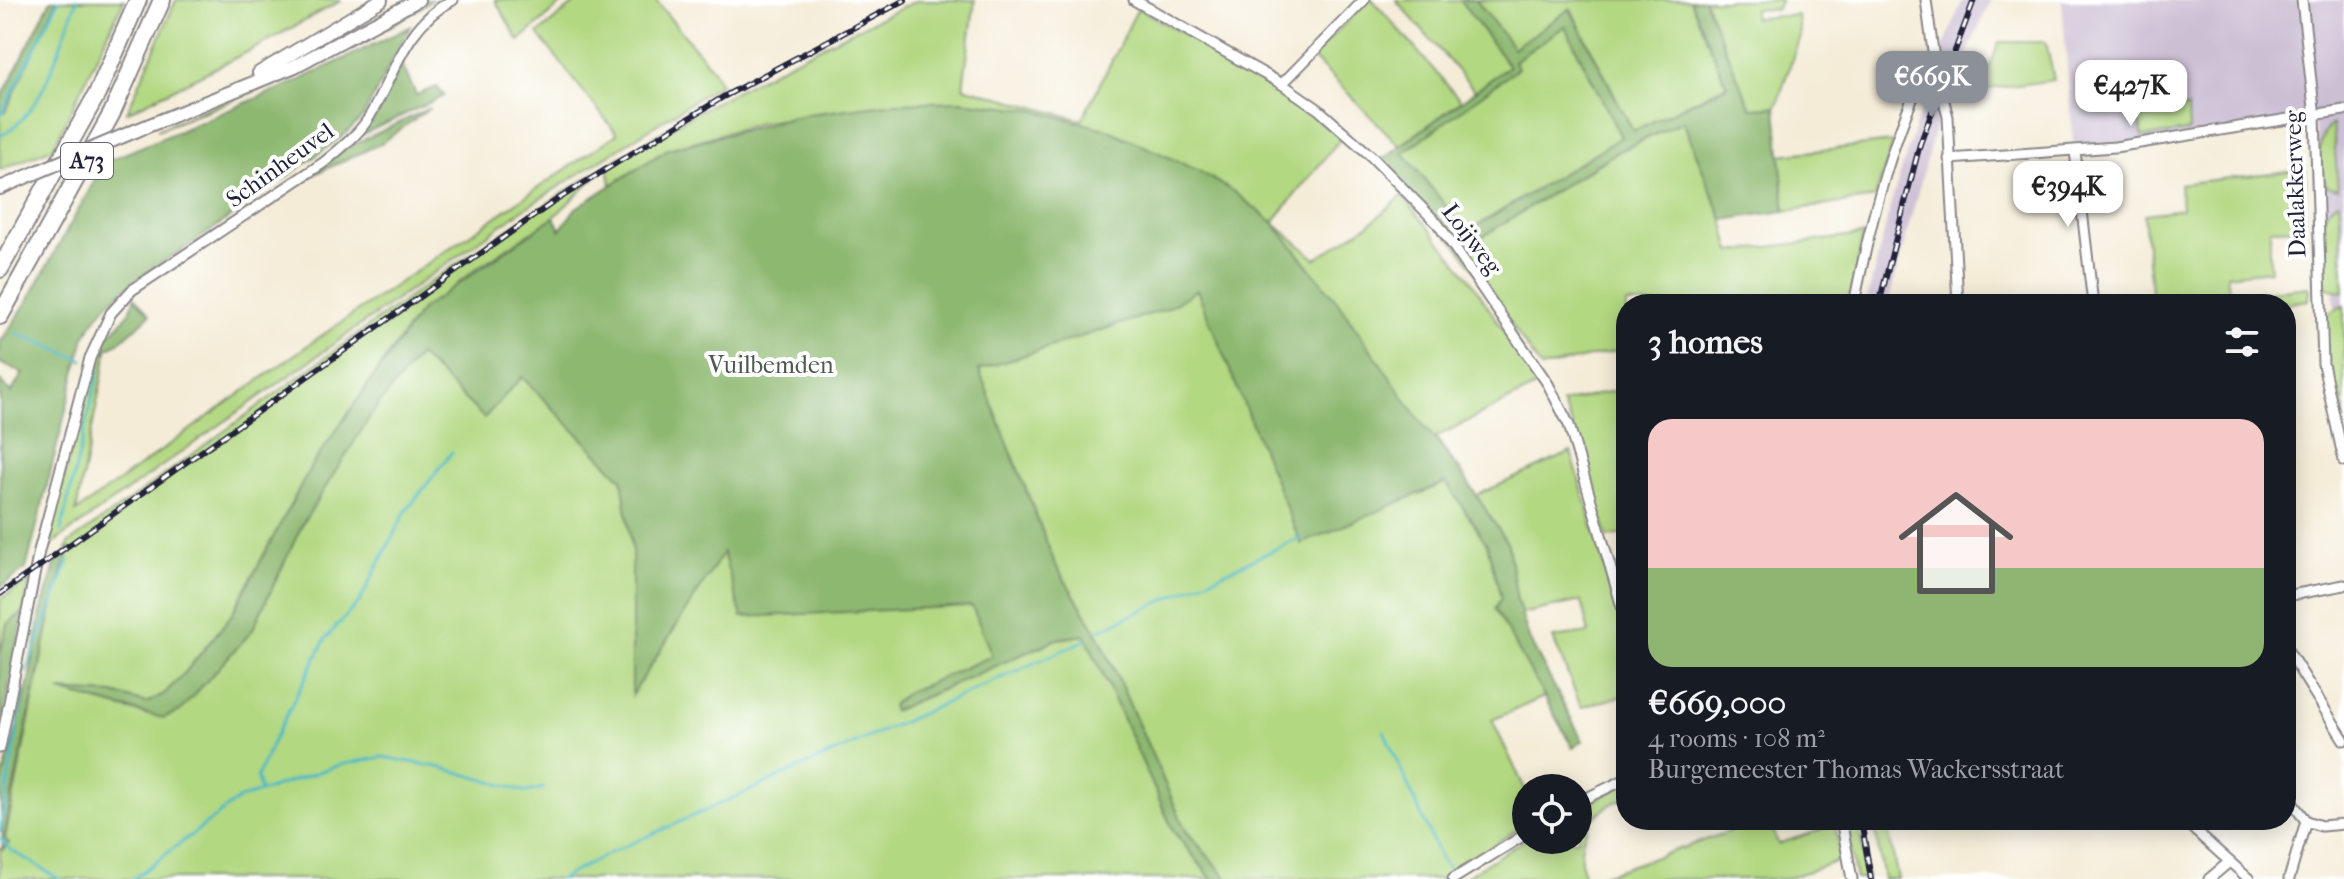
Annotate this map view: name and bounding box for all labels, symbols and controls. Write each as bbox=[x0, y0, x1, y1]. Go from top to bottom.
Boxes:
pin: €669K bbox=[1876, 51, 1988, 119]
pin: €427K bbox=[2075, 60, 2187, 128]
text: €669K bbox=[1894, 61, 1970, 92]
text: €427K bbox=[2093, 70, 2169, 101]
street label: Daalakkerweg bbox=[2278, 109, 2312, 258]
street label: Schinheuvel bbox=[221, 116, 339, 213]
road number: A73 bbox=[61, 143, 113, 179]
pin: €394K bbox=[2012, 161, 2124, 229]
text: €394K bbox=[2031, 171, 2105, 202]
street label: Loijweg bbox=[1436, 198, 1508, 281]
icon: filters bbox=[2220, 320, 2264, 364]
text: 3 homes bbox=[1648, 322, 1763, 362]
park label: Vuilbemden bbox=[707, 351, 834, 379]
icon: home bbox=[1884, 471, 2028, 615]
text: €669,000 bbox=[1648, 683, 1786, 723]
text: 4 rooms · 108 m² bbox=[1648, 723, 1825, 754]
text: Burgemeester Thomas Wackersstraat bbox=[1648, 754, 2064, 785]
map controls bbox=[1512, 774, 1592, 854]
button: locate bbox=[1512, 774, 1592, 854]

